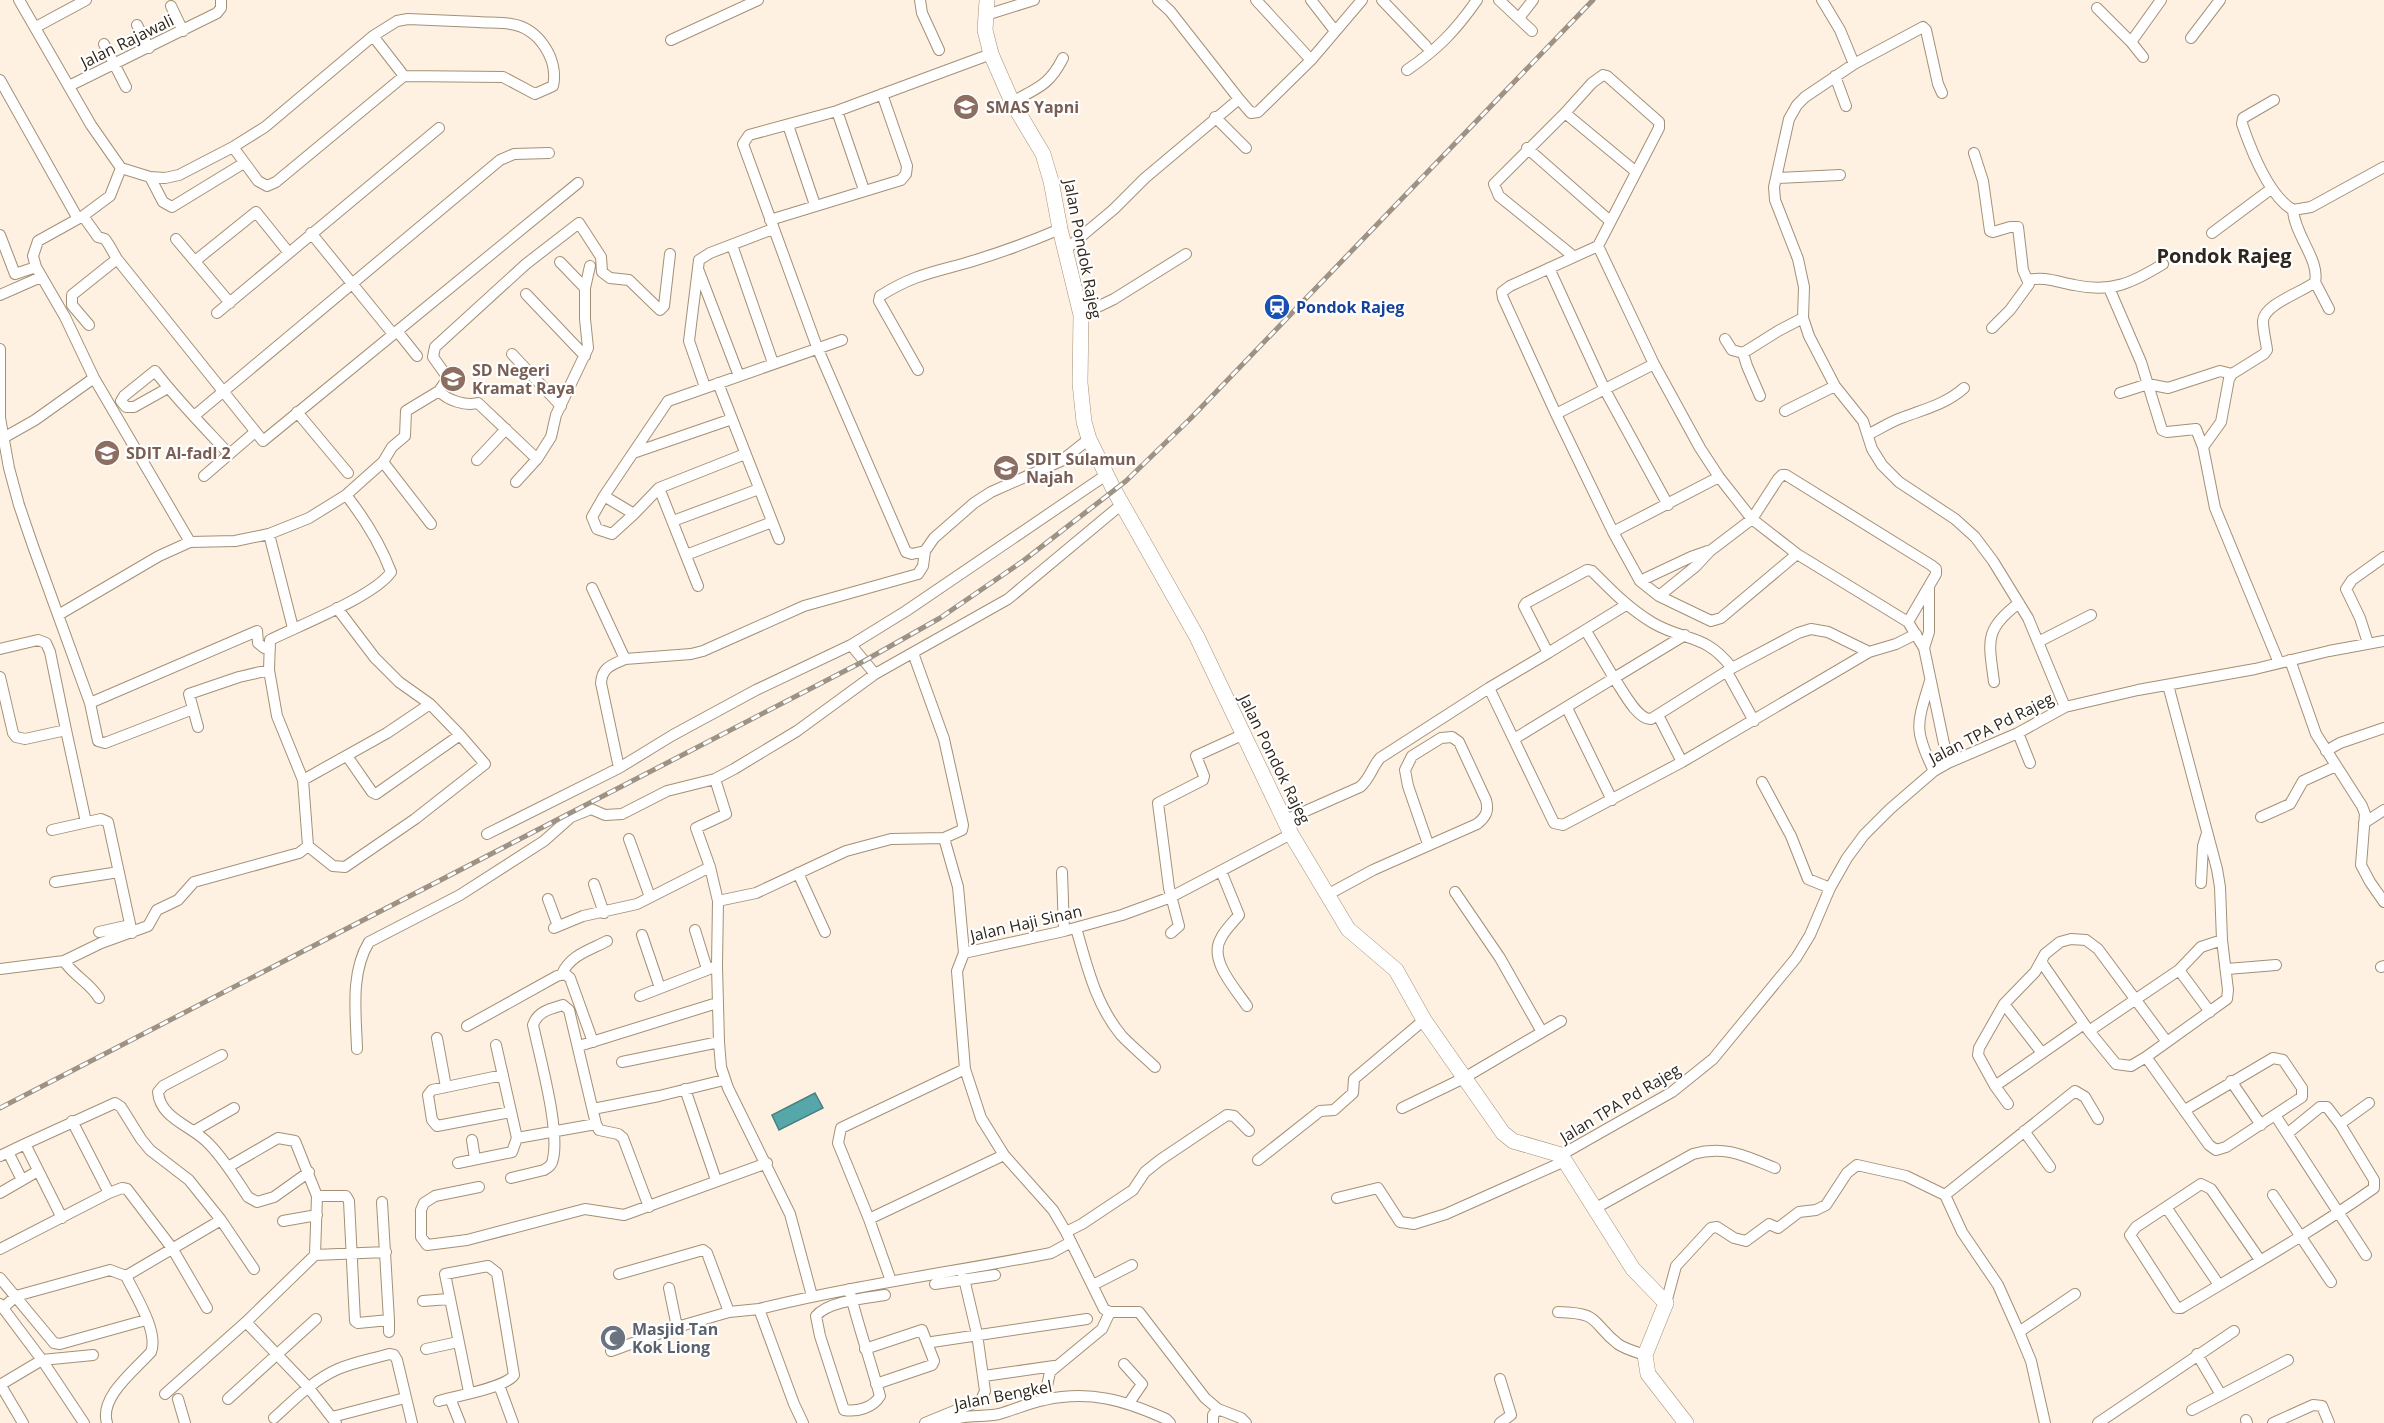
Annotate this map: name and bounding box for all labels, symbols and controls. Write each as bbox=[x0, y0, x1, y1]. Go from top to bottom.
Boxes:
street label: Jalan Rajawali bbox=[75, 9, 177, 74]
school or university icon: SMAS Yapni bbox=[951, 92, 981, 122]
place label: SMAS Yapni bbox=[986, 96, 1079, 118]
street label: Jalan Pondok Rajeg bbox=[1058, 175, 1107, 321]
district label: Pondok Rajeg bbox=[2156, 242, 2292, 269]
station icon: Pondok Rajeg bbox=[1262, 292, 1292, 322]
place label: Pondok Rajeg bbox=[1296, 296, 1404, 318]
place label: SD Negeri Kramat Raya bbox=[472, 359, 575, 399]
school or university icon: SD Negeri Kramat Raya bbox=[438, 364, 468, 394]
school or university icon: SDIT Al-fadl 2 bbox=[92, 438, 122, 468]
place label: SDIT Al-fadl 2 bbox=[126, 442, 231, 464]
place label: SDIT Sulamun Najah bbox=[1026, 448, 1136, 488]
school or university icon: SDIT Sulamun Najah bbox=[991, 453, 1021, 483]
street label: Jalan TPA Pd Rajeg bbox=[1923, 687, 2057, 770]
street label: Jalan Pondok Rajeg bbox=[1233, 689, 1316, 828]
street label: Jalan Haji Sinan bbox=[966, 899, 1084, 947]
street label: Jalan TPA Pd Rajeg bbox=[1554, 1058, 1685, 1149]
place label: Masjid Tan Kok Liong bbox=[632, 1318, 718, 1358]
mosque icon: Masjid Tan Kok Liong bbox=[598, 1323, 628, 1353]
street label: Jalan Bengkel bbox=[950, 1375, 1054, 1416]

